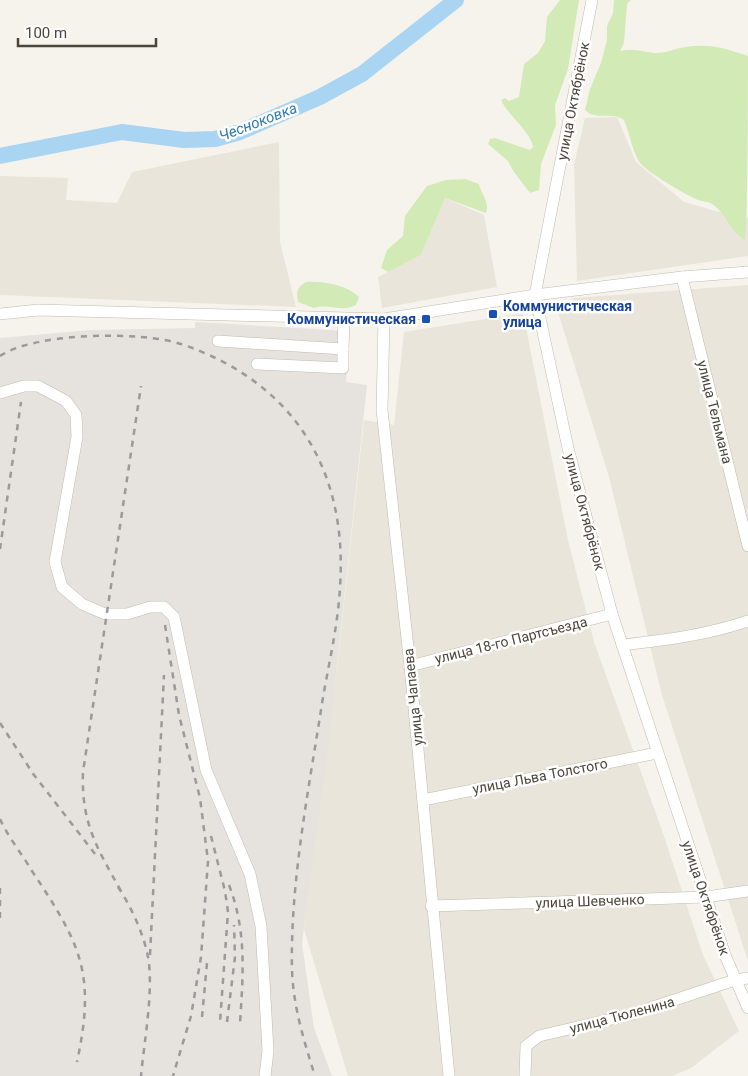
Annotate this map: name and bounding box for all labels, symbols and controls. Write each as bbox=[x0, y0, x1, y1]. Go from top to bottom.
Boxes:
scale bar bbox=[18, 15, 155, 47]
text: 100 m bbox=[25, 24, 67, 42]
street label: улица Октябрёнок bbox=[554, 40, 592, 161]
water label: Чесноковка bbox=[216, 99, 300, 145]
place label: Коммунистическая улица bbox=[503, 298, 632, 330]
marker: Коммунистическая улица bbox=[487, 308, 499, 320]
place label: Коммунистическая bbox=[287, 311, 416, 327]
marker: Коммунистическая bbox=[420, 313, 432, 325]
street label: улица Тельмана bbox=[694, 359, 736, 465]
street label: улица Октябрёнок bbox=[562, 452, 608, 572]
street label: улица 18-го Партсъезда bbox=[433, 613, 589, 667]
street label: улица Чапаева bbox=[400, 648, 426, 746]
street label: улица Льва Толстого bbox=[471, 755, 609, 797]
street label: улица Октябрёнок bbox=[679, 839, 733, 958]
street label: улица Шевченко bbox=[535, 891, 645, 911]
street label: улица Тюленина bbox=[568, 993, 676, 1037]

